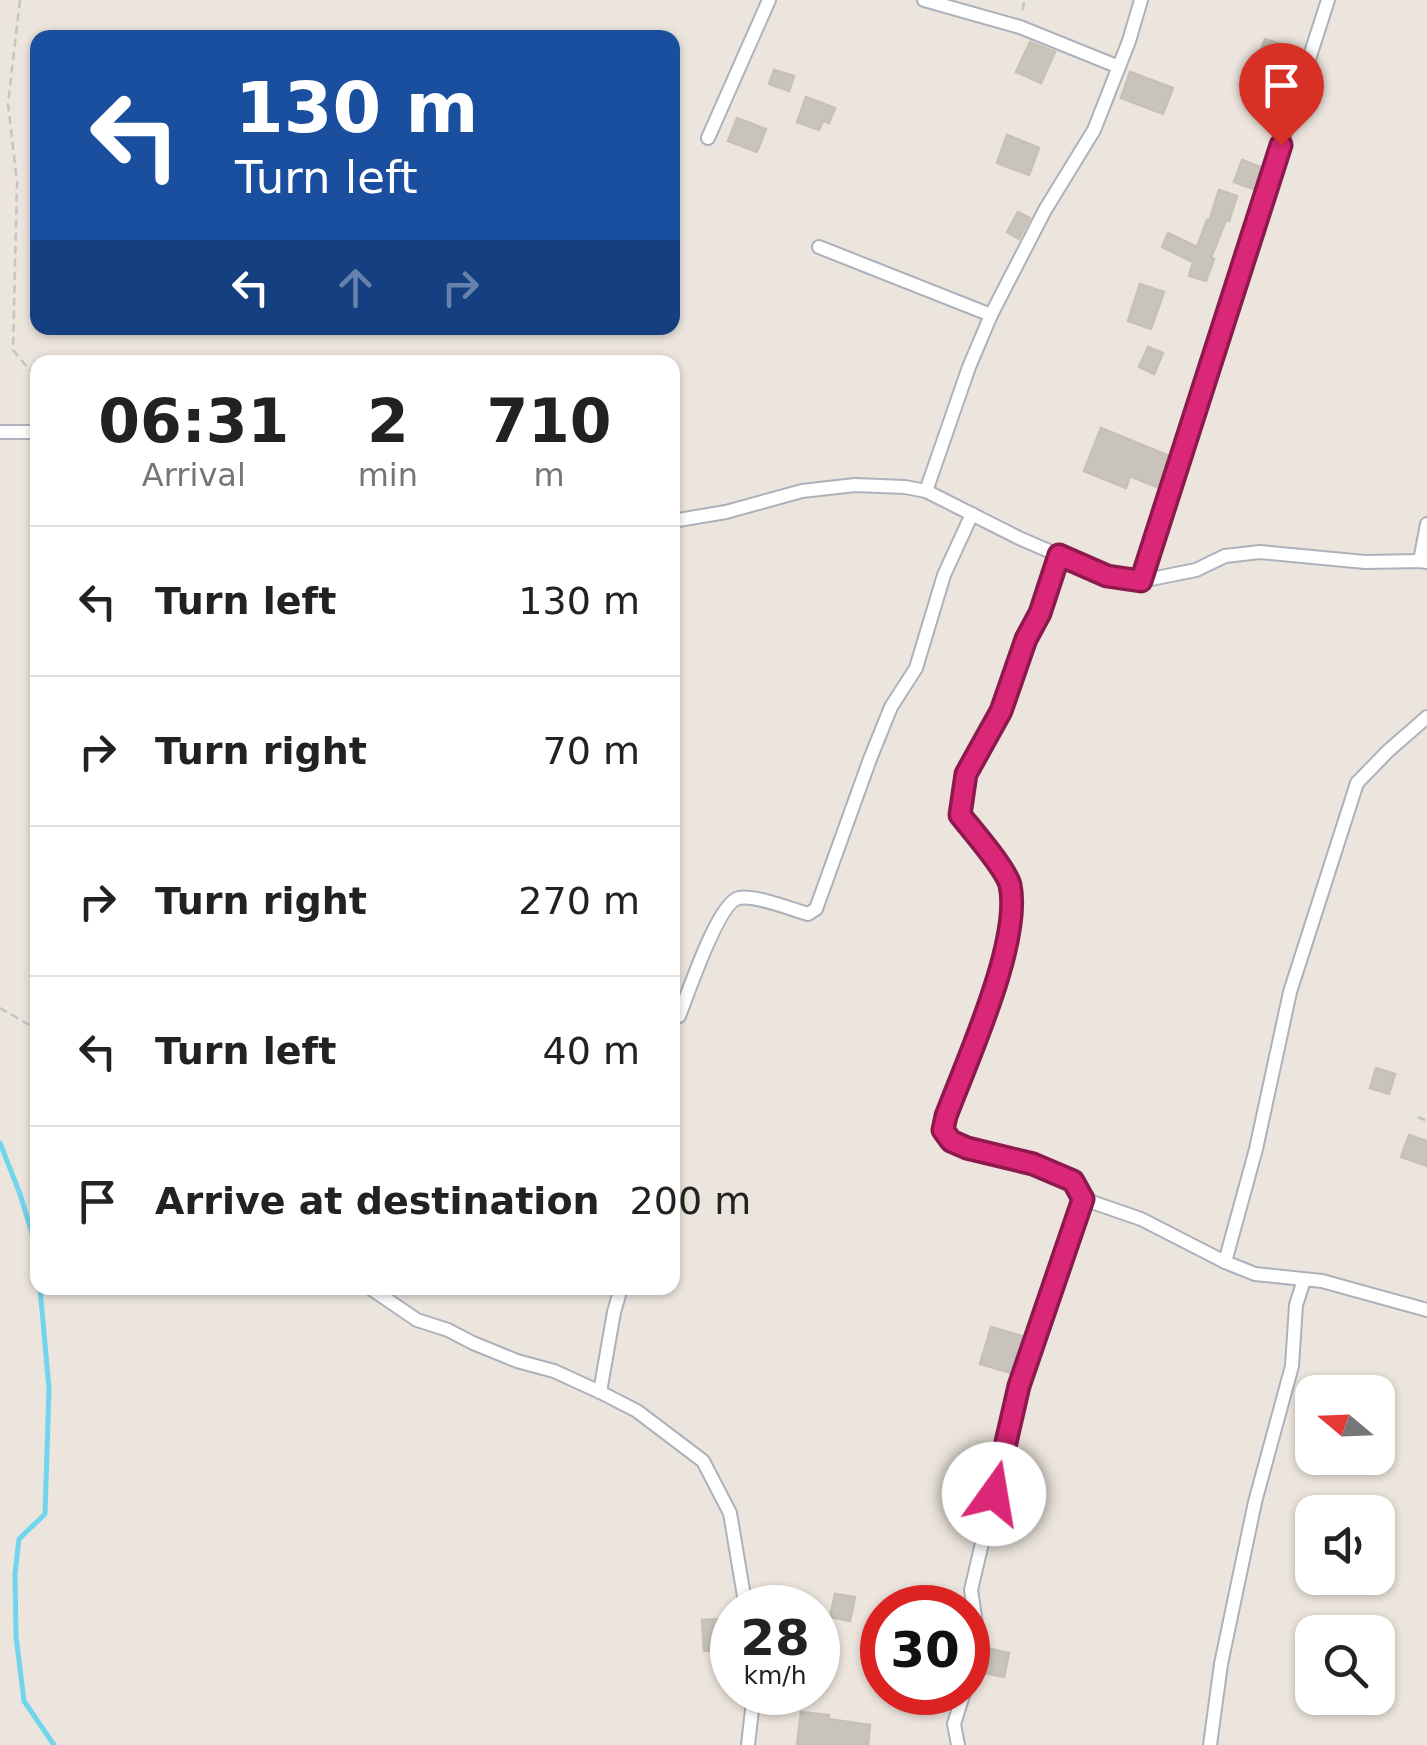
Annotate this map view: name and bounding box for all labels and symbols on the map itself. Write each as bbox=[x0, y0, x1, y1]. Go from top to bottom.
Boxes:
pin bbox=[1239, 43, 1324, 146]
north arrow bbox=[1295, 1375, 1395, 1475]
position arrow bbox=[942, 1442, 1046, 1546]
speed limit sign: 30 bbox=[860, 1585, 990, 1715]

